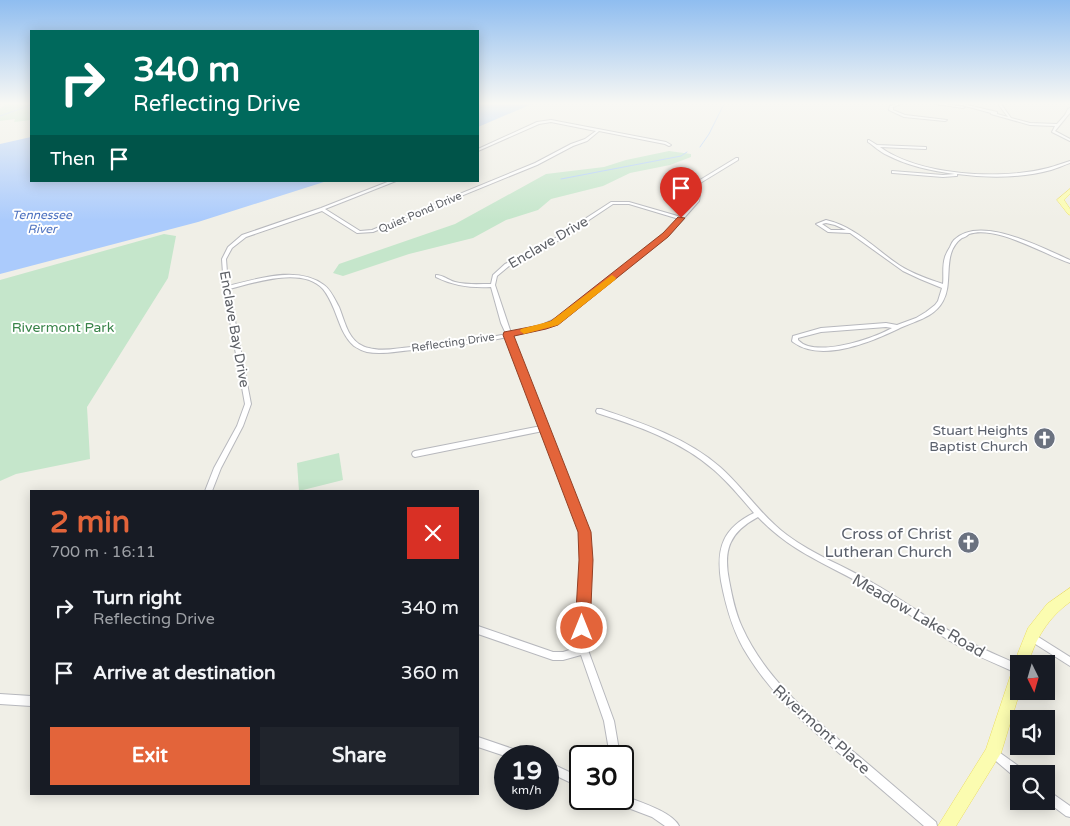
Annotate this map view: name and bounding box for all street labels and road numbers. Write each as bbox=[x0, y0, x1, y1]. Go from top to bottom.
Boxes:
street label: Quiet Pond Drive bbox=[377, 189, 464, 236]
street label: Enclave Drive bbox=[505, 213, 591, 272]
street label: Enclave Bay Drive bbox=[216, 269, 253, 389]
street label: Reflecting Drive bbox=[411, 330, 495, 355]
street label: Meadow Lake Road bbox=[849, 570, 988, 662]
street label: Rivermont Place bbox=[768, 681, 874, 779]

